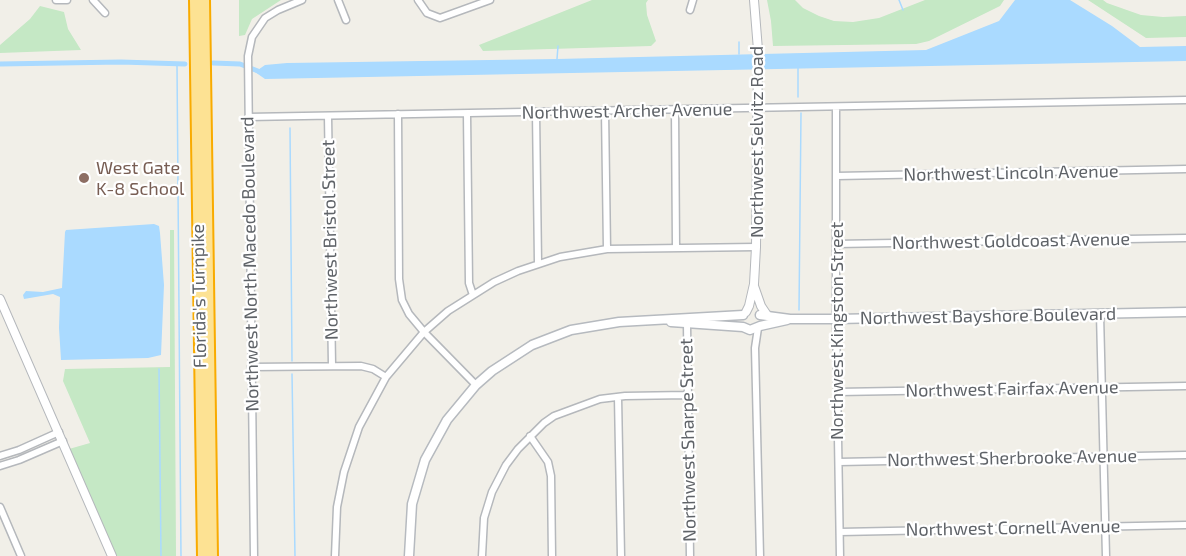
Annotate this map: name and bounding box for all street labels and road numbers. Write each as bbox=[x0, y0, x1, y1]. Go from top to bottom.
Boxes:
street label: Northwest Selvitz Road bbox=[746, 46, 768, 238]
street label: Northwest Archer Avenue bbox=[522, 98, 732, 124]
street label: Northwest North Macedo Boulevard bbox=[237, 116, 263, 412]
street label: Northwest Bristol Street bbox=[317, 140, 343, 340]
street label: Northwest Lincoln Avenue bbox=[903, 160, 1119, 186]
street label: Northwest Kingston Street bbox=[826, 222, 848, 440]
street label: Florida's Turnpike bbox=[187, 224, 211, 368]
street label: Northwest Goldcoast Avenue bbox=[892, 228, 1130, 254]
street label: Northwest Bayshore Boulevard bbox=[860, 303, 1116, 329]
street label: Northwest Sharpe Street bbox=[675, 338, 701, 542]
street label: Northwest Fairfax Avenue bbox=[905, 376, 1119, 402]
street label: Northwest Sherbrooke Avenue bbox=[887, 445, 1137, 471]
street label: Northwest Cornell Avenue bbox=[905, 515, 1121, 541]

